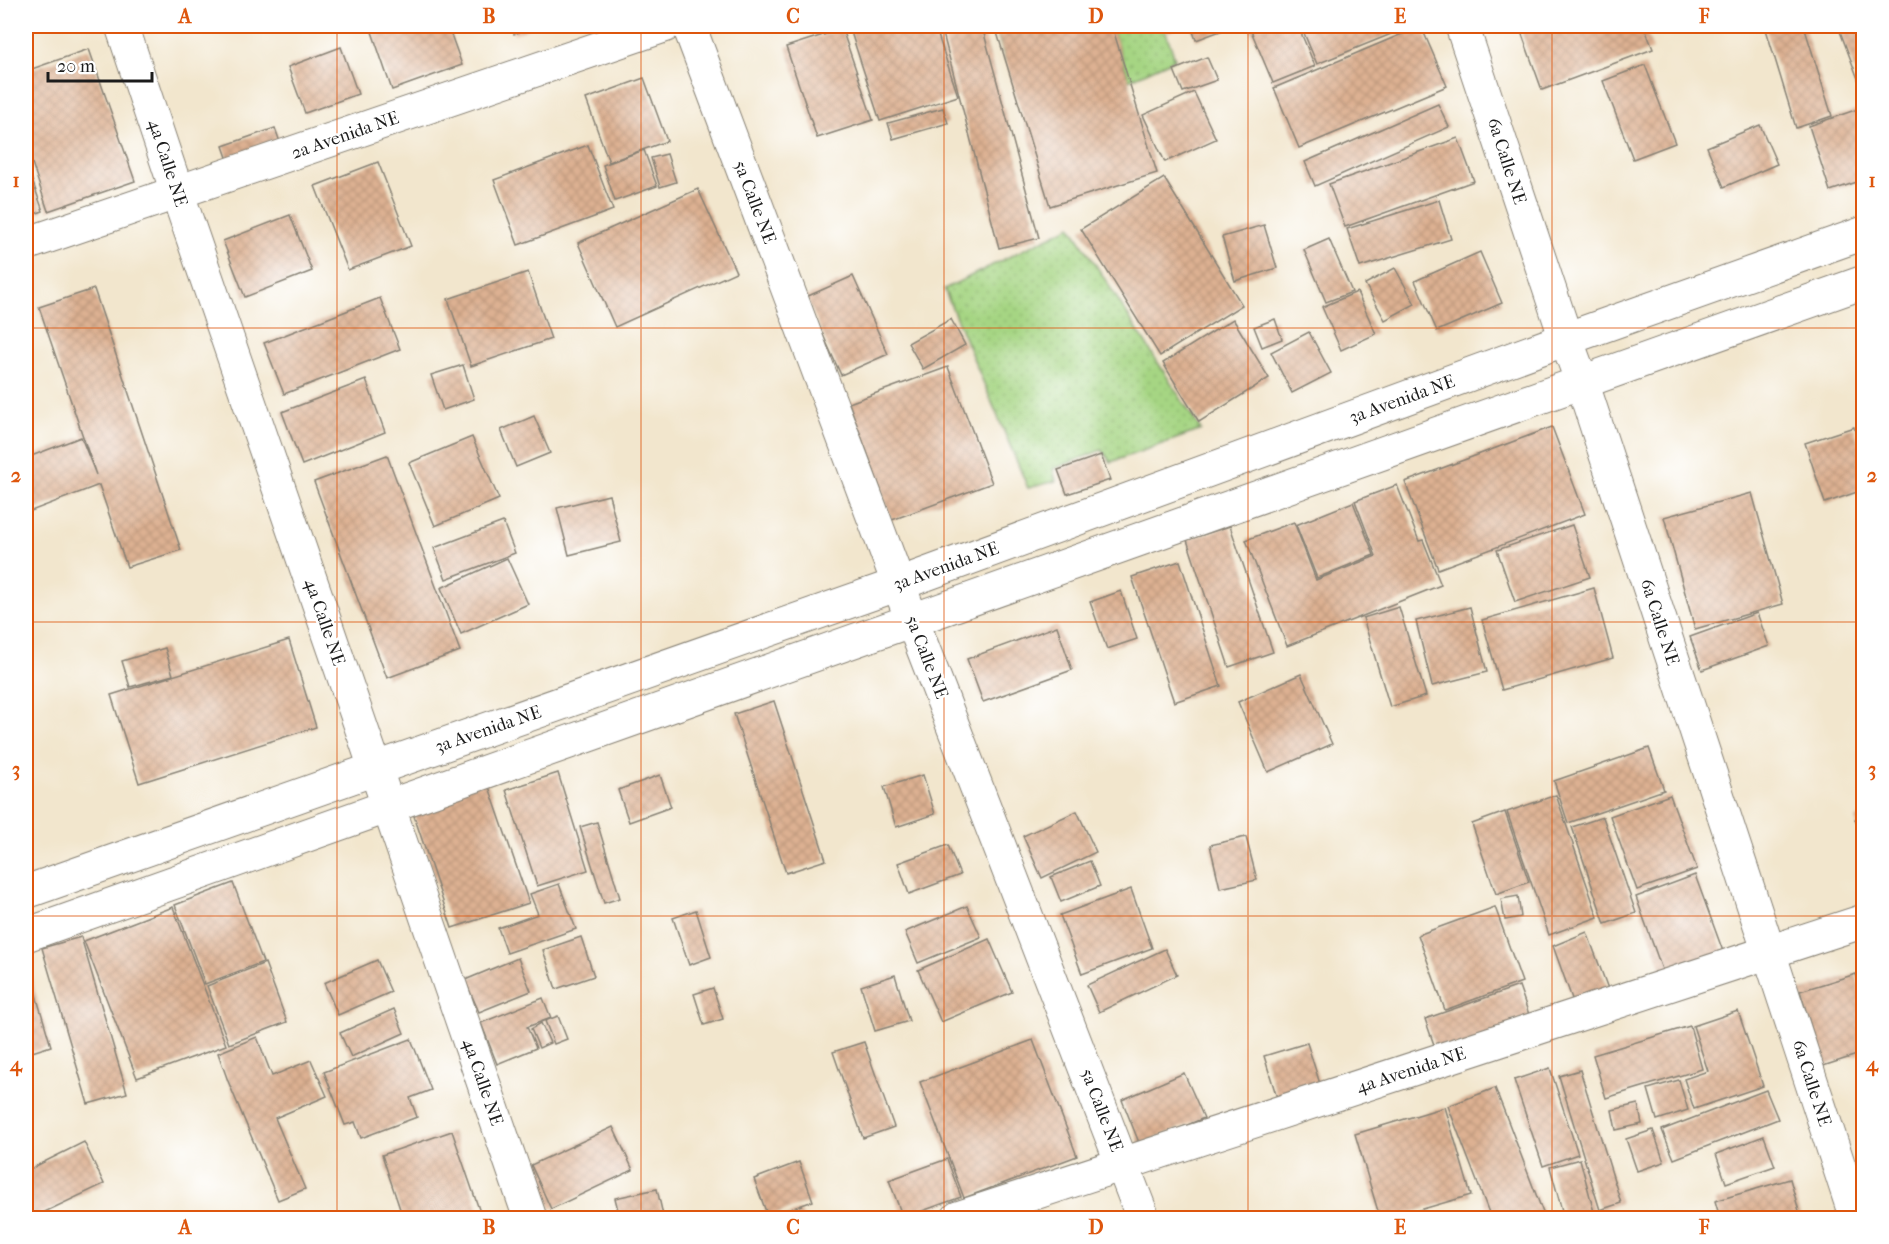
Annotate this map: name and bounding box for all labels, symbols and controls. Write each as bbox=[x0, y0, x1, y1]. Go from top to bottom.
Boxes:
text: A bbox=[177, 5, 193, 28]
text: B bbox=[482, 5, 496, 28]
text: C bbox=[786, 5, 800, 28]
text: D bbox=[1088, 5, 1104, 28]
text: E bbox=[1394, 5, 1406, 28]
text: F bbox=[1698, 5, 1710, 28]
scale bar bbox=[48, 45, 152, 83]
text: 20 m bbox=[57, 56, 95, 77]
street label: 2a Avenida NE bbox=[289, 107, 402, 164]
street label: 6a Calle NE bbox=[1483, 115, 1530, 207]
street label: 4a Calle NE bbox=[144, 117, 191, 209]
street label: 5a Calle NE bbox=[729, 158, 780, 247]
text: 1 bbox=[12, 169, 20, 192]
text: 1 bbox=[1868, 169, 1876, 192]
street label: 3a Avenida NE bbox=[1347, 371, 1458, 428]
text: 2 bbox=[11, 464, 21, 487]
text: 2 bbox=[1867, 464, 1877, 487]
street label: 3a Avenida NE bbox=[891, 538, 1002, 595]
street label: 4a Calle NE bbox=[300, 576, 349, 668]
street label: 6a Calle NE bbox=[1636, 576, 1683, 668]
street label: 5a Calle NE bbox=[901, 613, 952, 702]
street label: 3a Avenida NE bbox=[432, 702, 544, 757]
text: 3 bbox=[12, 758, 20, 781]
text: 3 bbox=[1868, 758, 1876, 781]
street label: 4a Calle NE bbox=[458, 1036, 507, 1128]
street label: 6a Calle NE bbox=[1788, 1037, 1835, 1129]
street label: 4a Avenida NE bbox=[1354, 1043, 1469, 1098]
text: 4 bbox=[9, 1053, 23, 1077]
text: 4 bbox=[1865, 1053, 1879, 1077]
street label: 5a Calle NE bbox=[1076, 1066, 1127, 1155]
text: A bbox=[177, 1216, 193, 1239]
text: B bbox=[482, 1216, 496, 1239]
text: C bbox=[786, 1216, 800, 1239]
text: D bbox=[1088, 1216, 1104, 1239]
text: E bbox=[1394, 1216, 1406, 1239]
text: F bbox=[1698, 1216, 1710, 1239]

